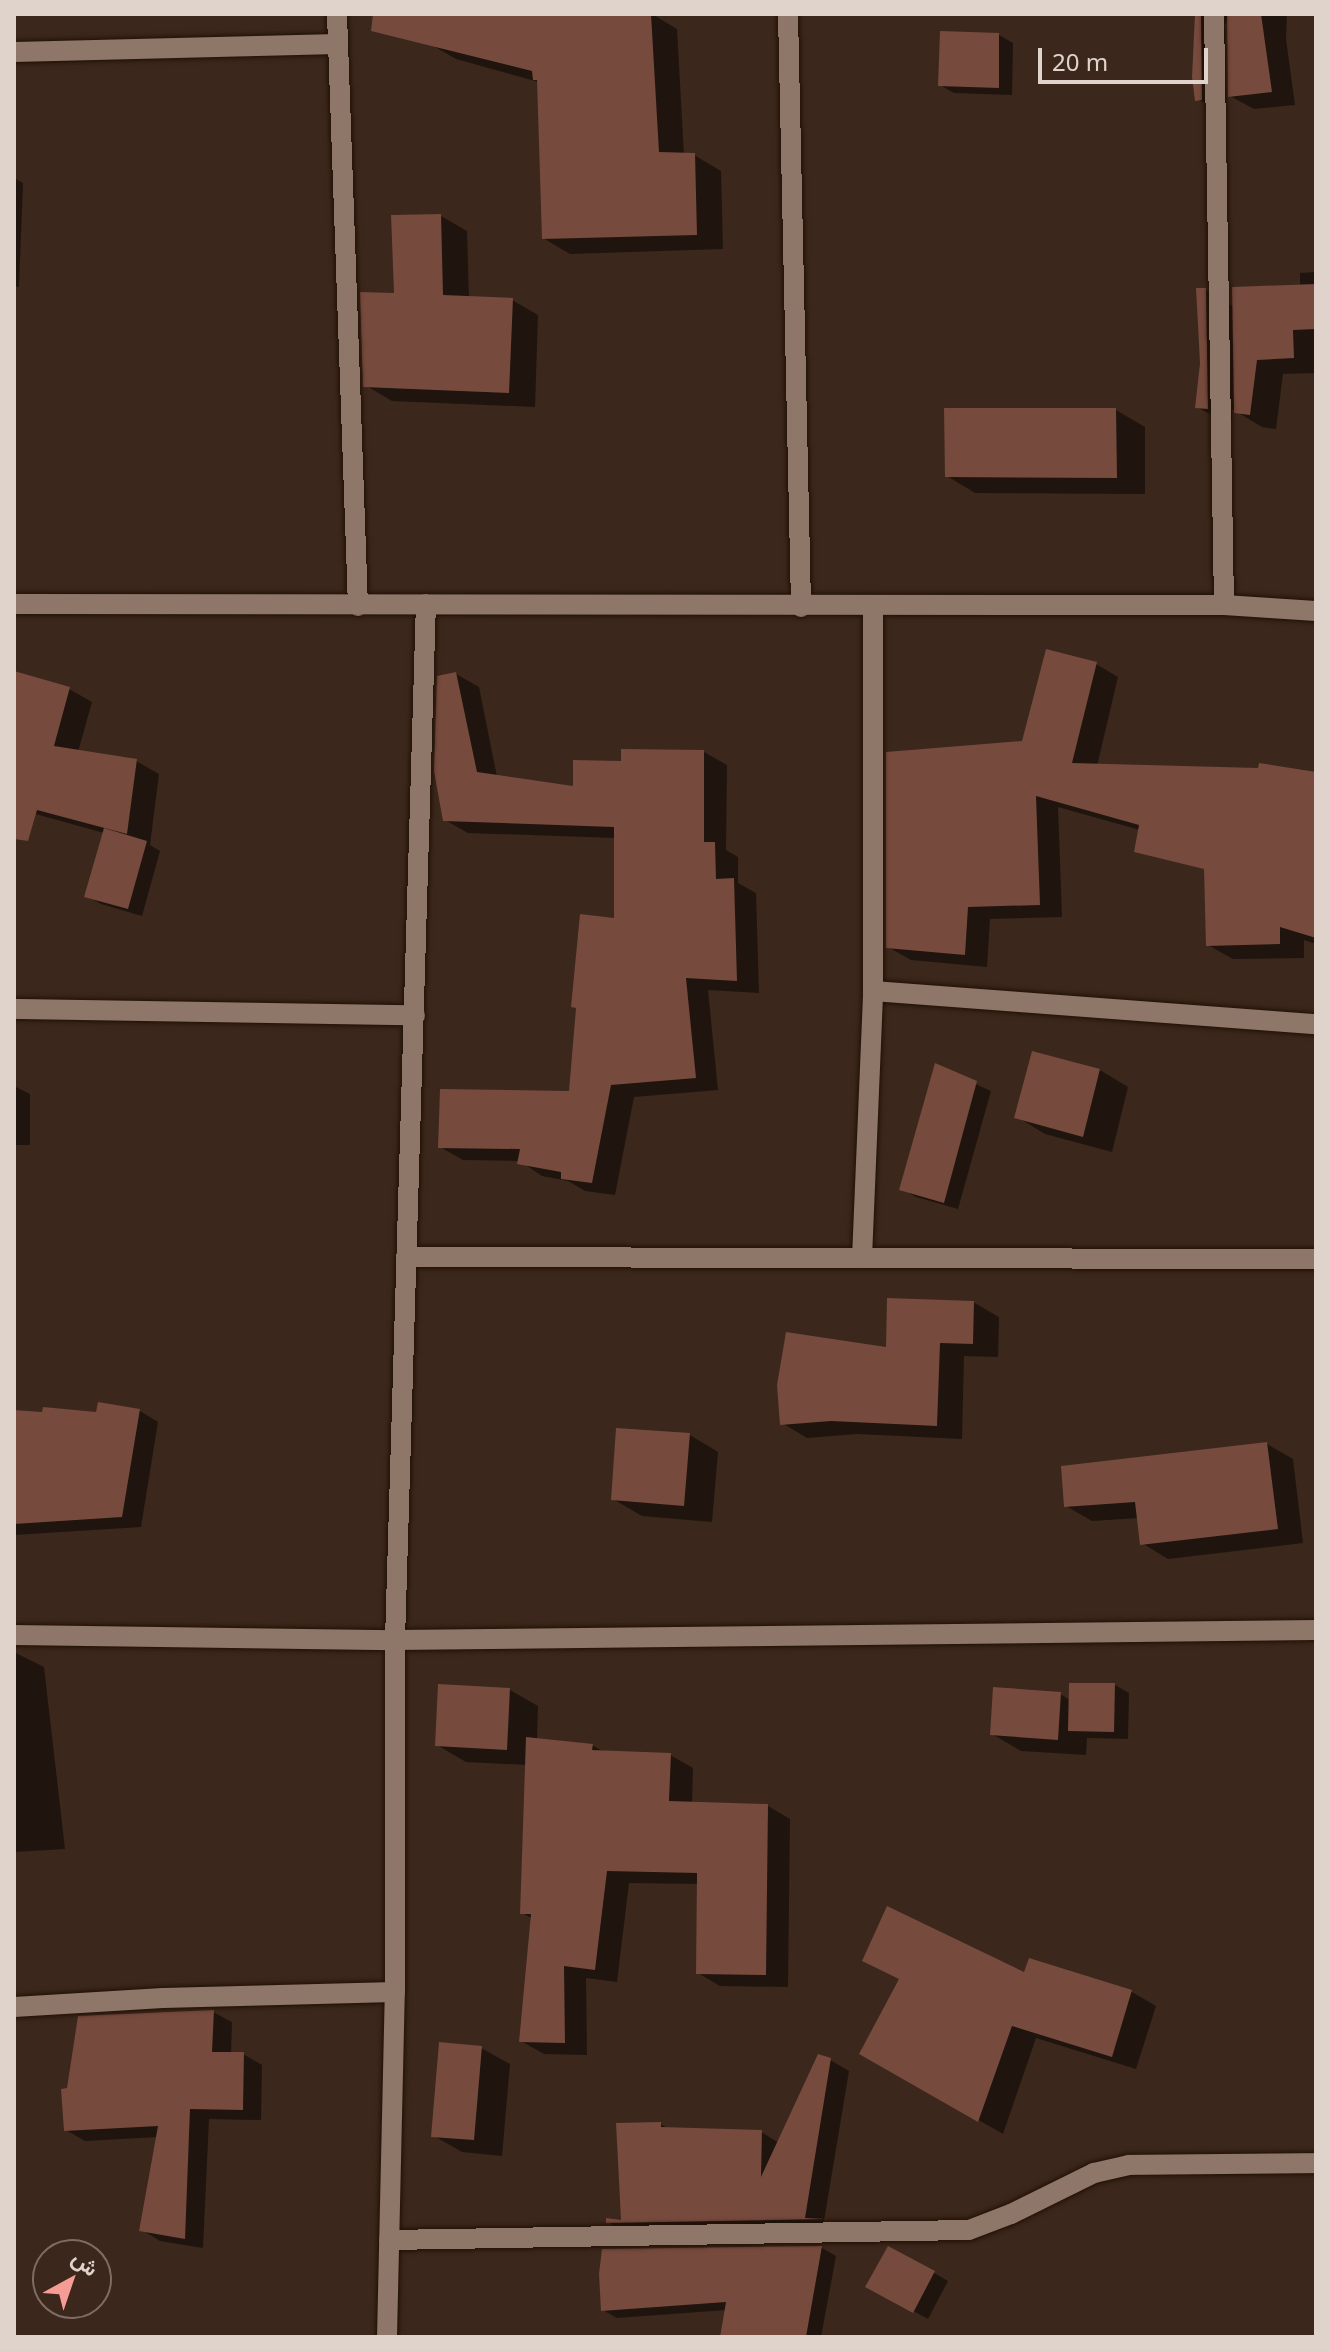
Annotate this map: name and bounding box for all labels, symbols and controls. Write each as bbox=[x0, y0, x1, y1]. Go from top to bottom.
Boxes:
scale bar bbox=[1042, 32, 1212, 82]
text: 20 m bbox=[1052, 45, 1108, 78]
north arrow bbox=[32, 2239, 112, 2319]
text: ش bbox=[66, 2242, 106, 2282]

